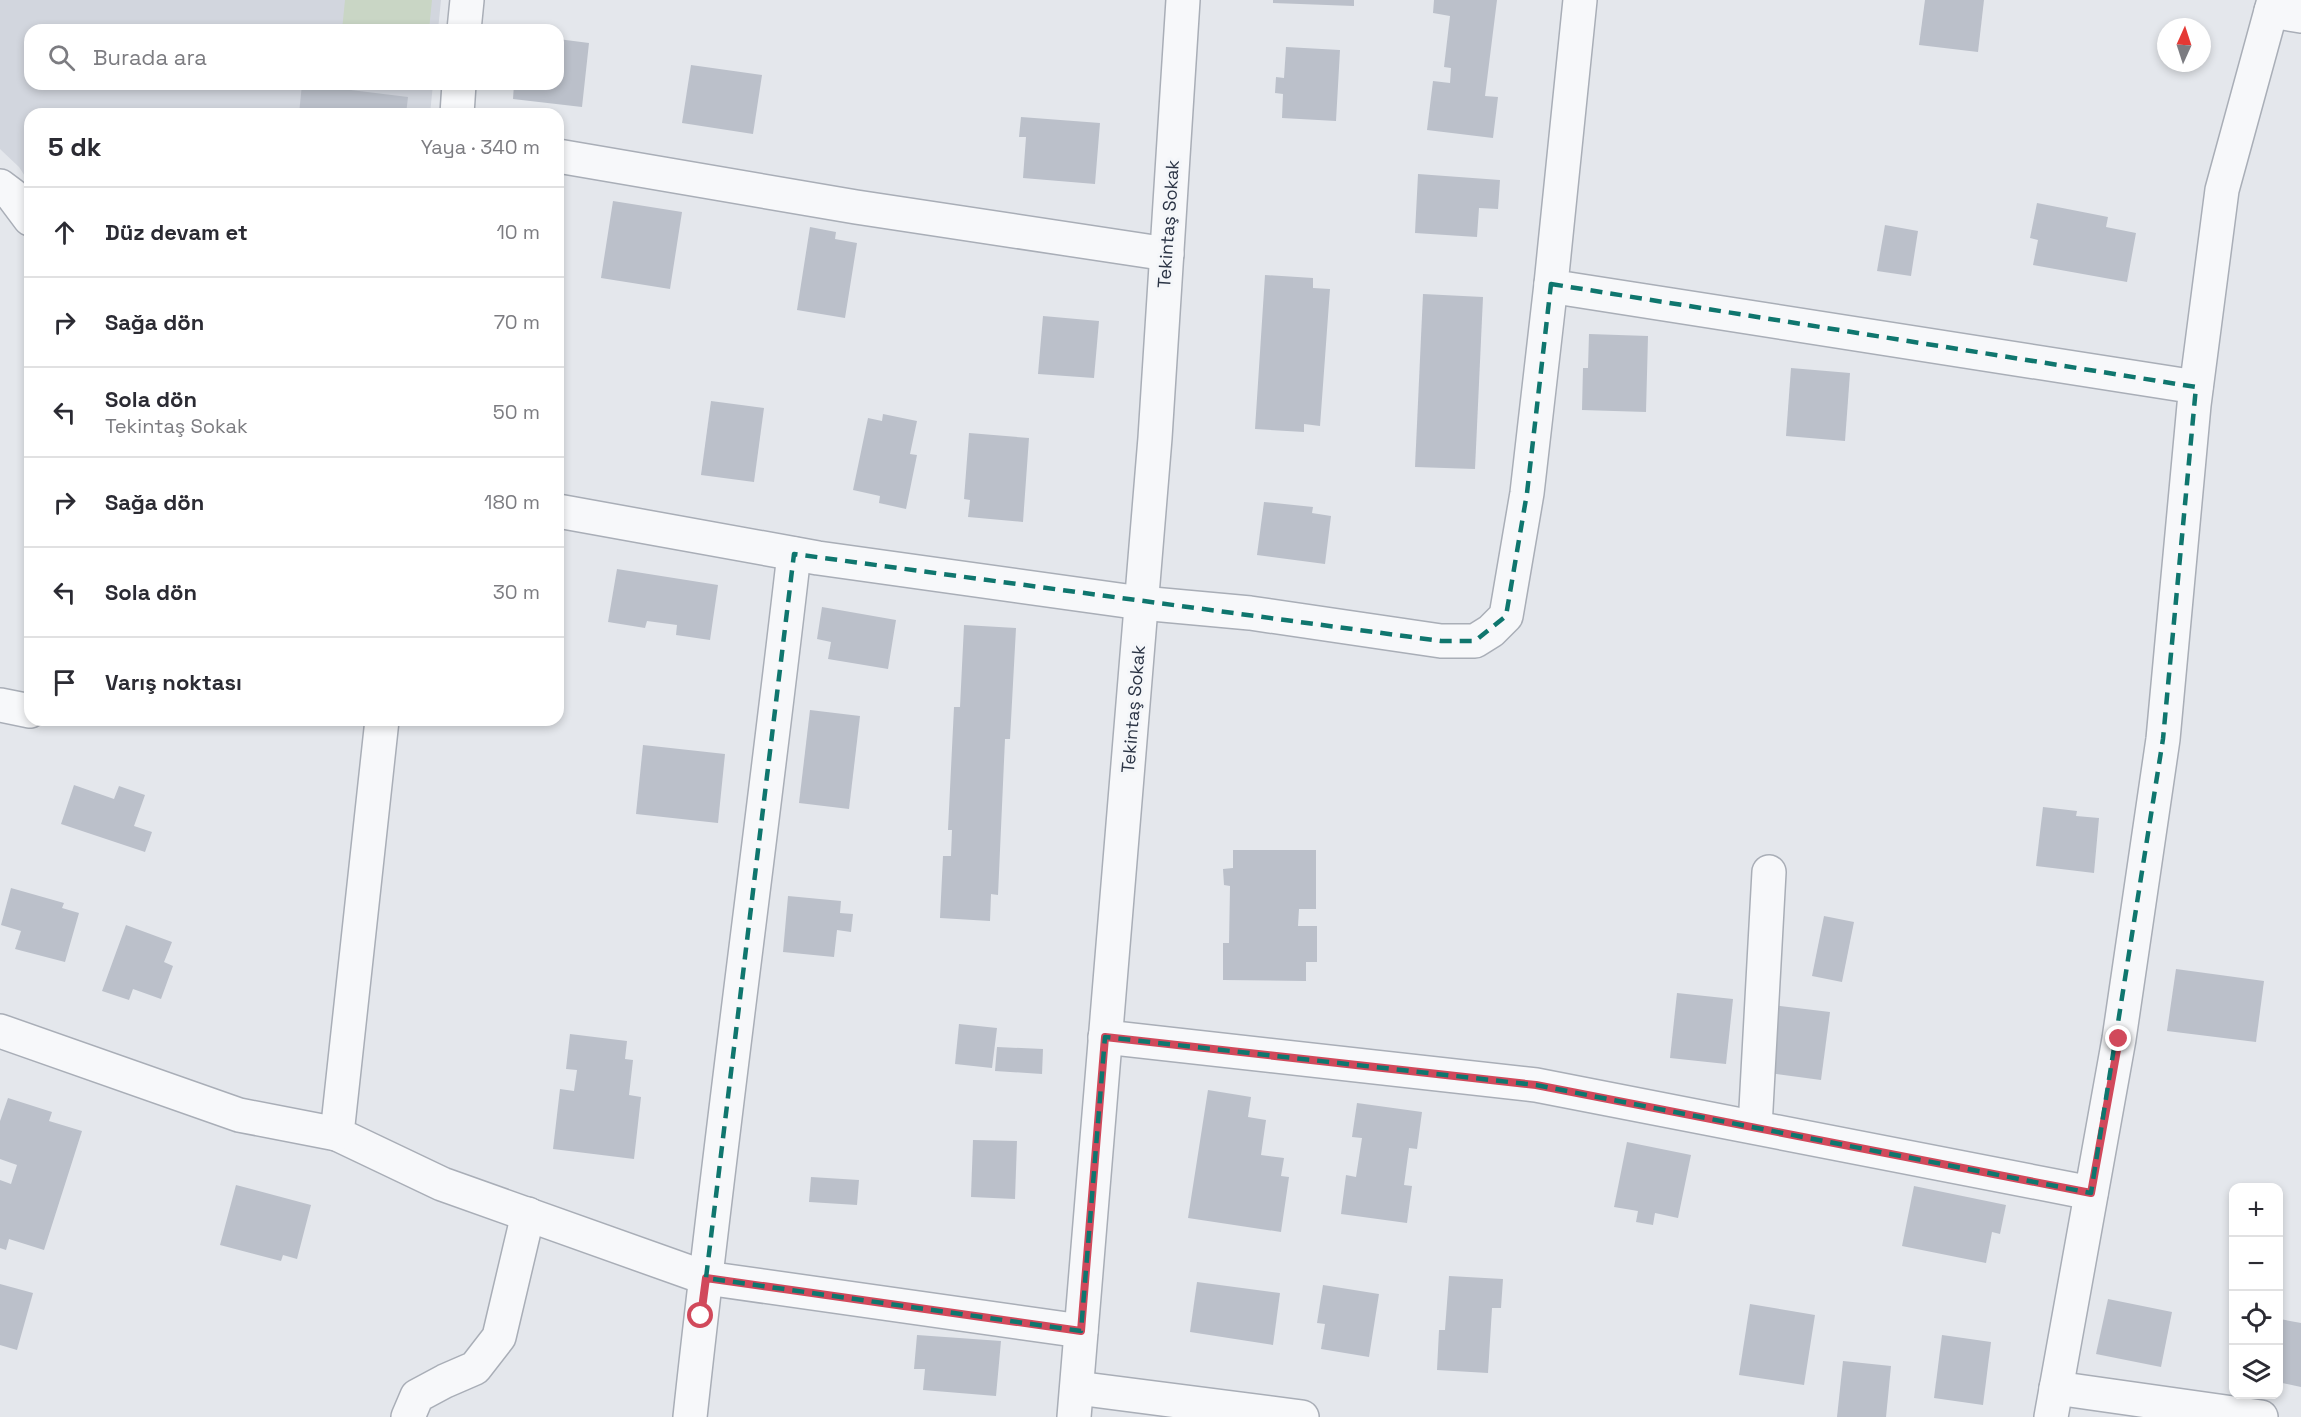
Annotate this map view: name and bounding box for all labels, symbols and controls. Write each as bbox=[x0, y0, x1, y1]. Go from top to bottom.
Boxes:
north arrow bbox=[2157, 18, 2211, 72]
search box bbox=[24, 24, 564, 90]
icon: search bbox=[45, 41, 78, 74]
text: Burada ara bbox=[93, 43, 207, 71]
text: 5 dk bbox=[48, 130, 101, 164]
text: Yaya · 340 m bbox=[421, 134, 540, 160]
street label: Tekintaş Sokak bbox=[1152, 159, 1184, 289]
icon: ahead bbox=[48, 216, 81, 249]
text: Düz devam et bbox=[105, 218, 248, 246]
text: 10 m bbox=[496, 219, 540, 245]
icon: right bbox=[48, 306, 81, 339]
text: Sağa dön bbox=[105, 308, 204, 336]
text: 70 m bbox=[494, 309, 540, 335]
text: Sola dön bbox=[105, 385, 197, 413]
icon: left bbox=[48, 396, 81, 429]
text: 50 m bbox=[493, 399, 540, 425]
text: Tekintaş Sokak bbox=[105, 413, 248, 439]
icon: right bbox=[48, 486, 81, 519]
text: Sağa dön bbox=[105, 488, 204, 516]
text: 180 m bbox=[484, 489, 540, 515]
icon: left bbox=[48, 576, 81, 609]
text: Sola dön bbox=[105, 578, 197, 606]
text: 30 m bbox=[493, 579, 540, 605]
street label: Tekintaş Sokak bbox=[1116, 644, 1150, 774]
icon: arrive bbox=[48, 666, 81, 699]
text: Varış noktası bbox=[105, 668, 242, 696]
route end bbox=[2105, 1025, 2131, 1051]
map controls bbox=[2229, 1183, 2283, 1399]
button: + bbox=[2229, 1183, 2283, 1237]
button: − bbox=[2229, 1237, 2283, 1291]
button: locate bbox=[2229, 1291, 2283, 1345]
route start bbox=[687, 1302, 713, 1328]
button: layers bbox=[2229, 1345, 2283, 1399]

